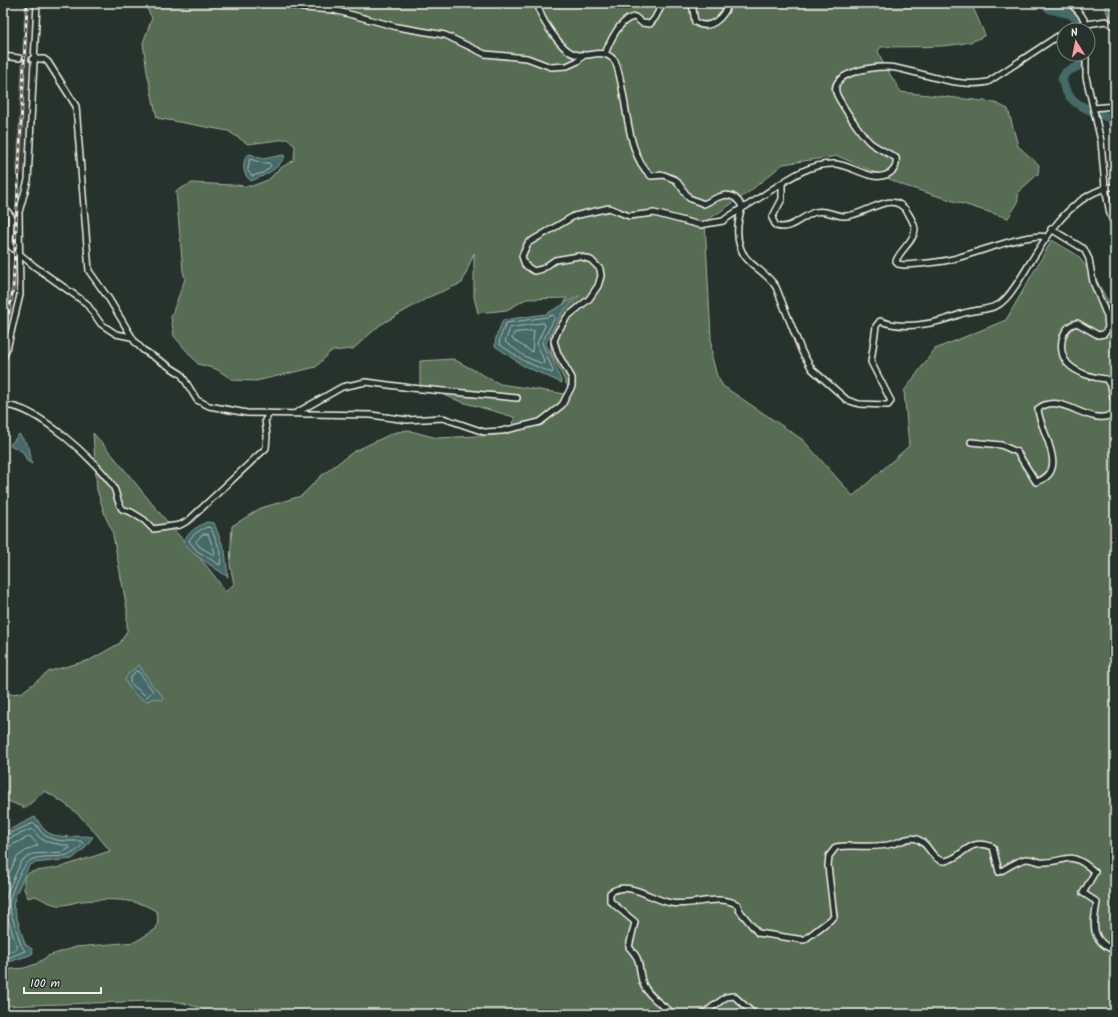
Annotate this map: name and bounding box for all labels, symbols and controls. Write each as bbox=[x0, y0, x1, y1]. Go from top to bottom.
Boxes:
north arrow bbox=[1056, 22, 1096, 62]
text: N bbox=[1069, 24, 1079, 43]
scale bar bbox=[24, 969, 101, 995]
text: 100 m bbox=[30, 974, 61, 993]

